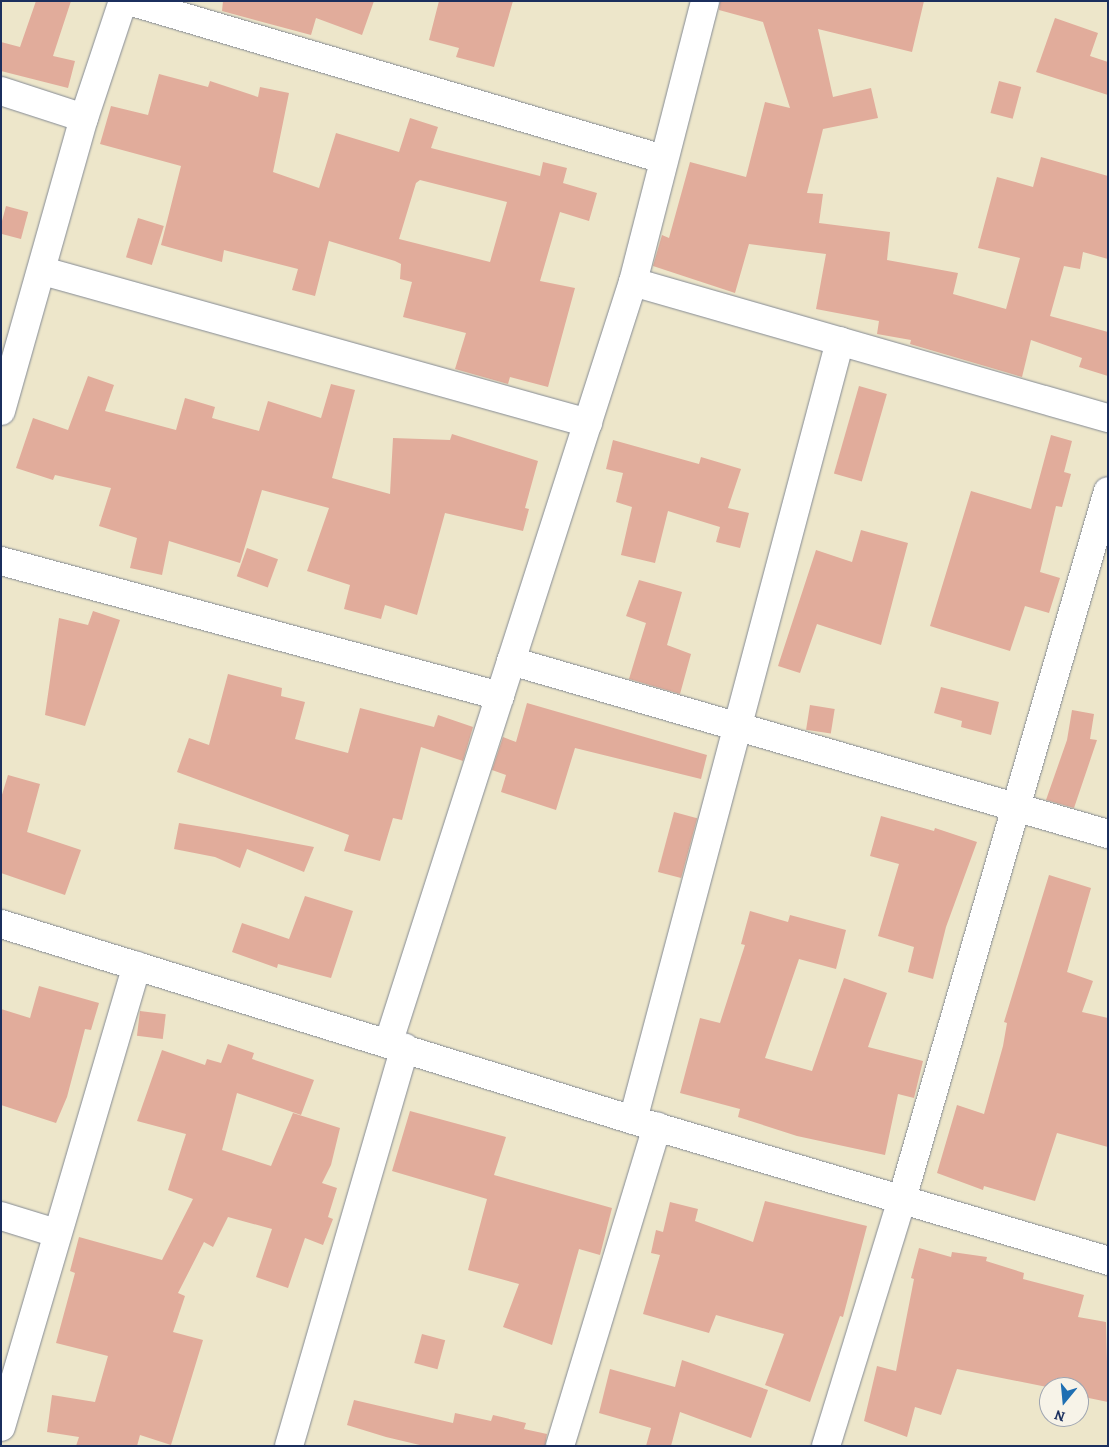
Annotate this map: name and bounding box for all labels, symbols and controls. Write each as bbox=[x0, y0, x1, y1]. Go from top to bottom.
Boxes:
north arrow bbox=[1039, 1377, 1089, 1427]
text: N bbox=[1052, 1405, 1067, 1426]

